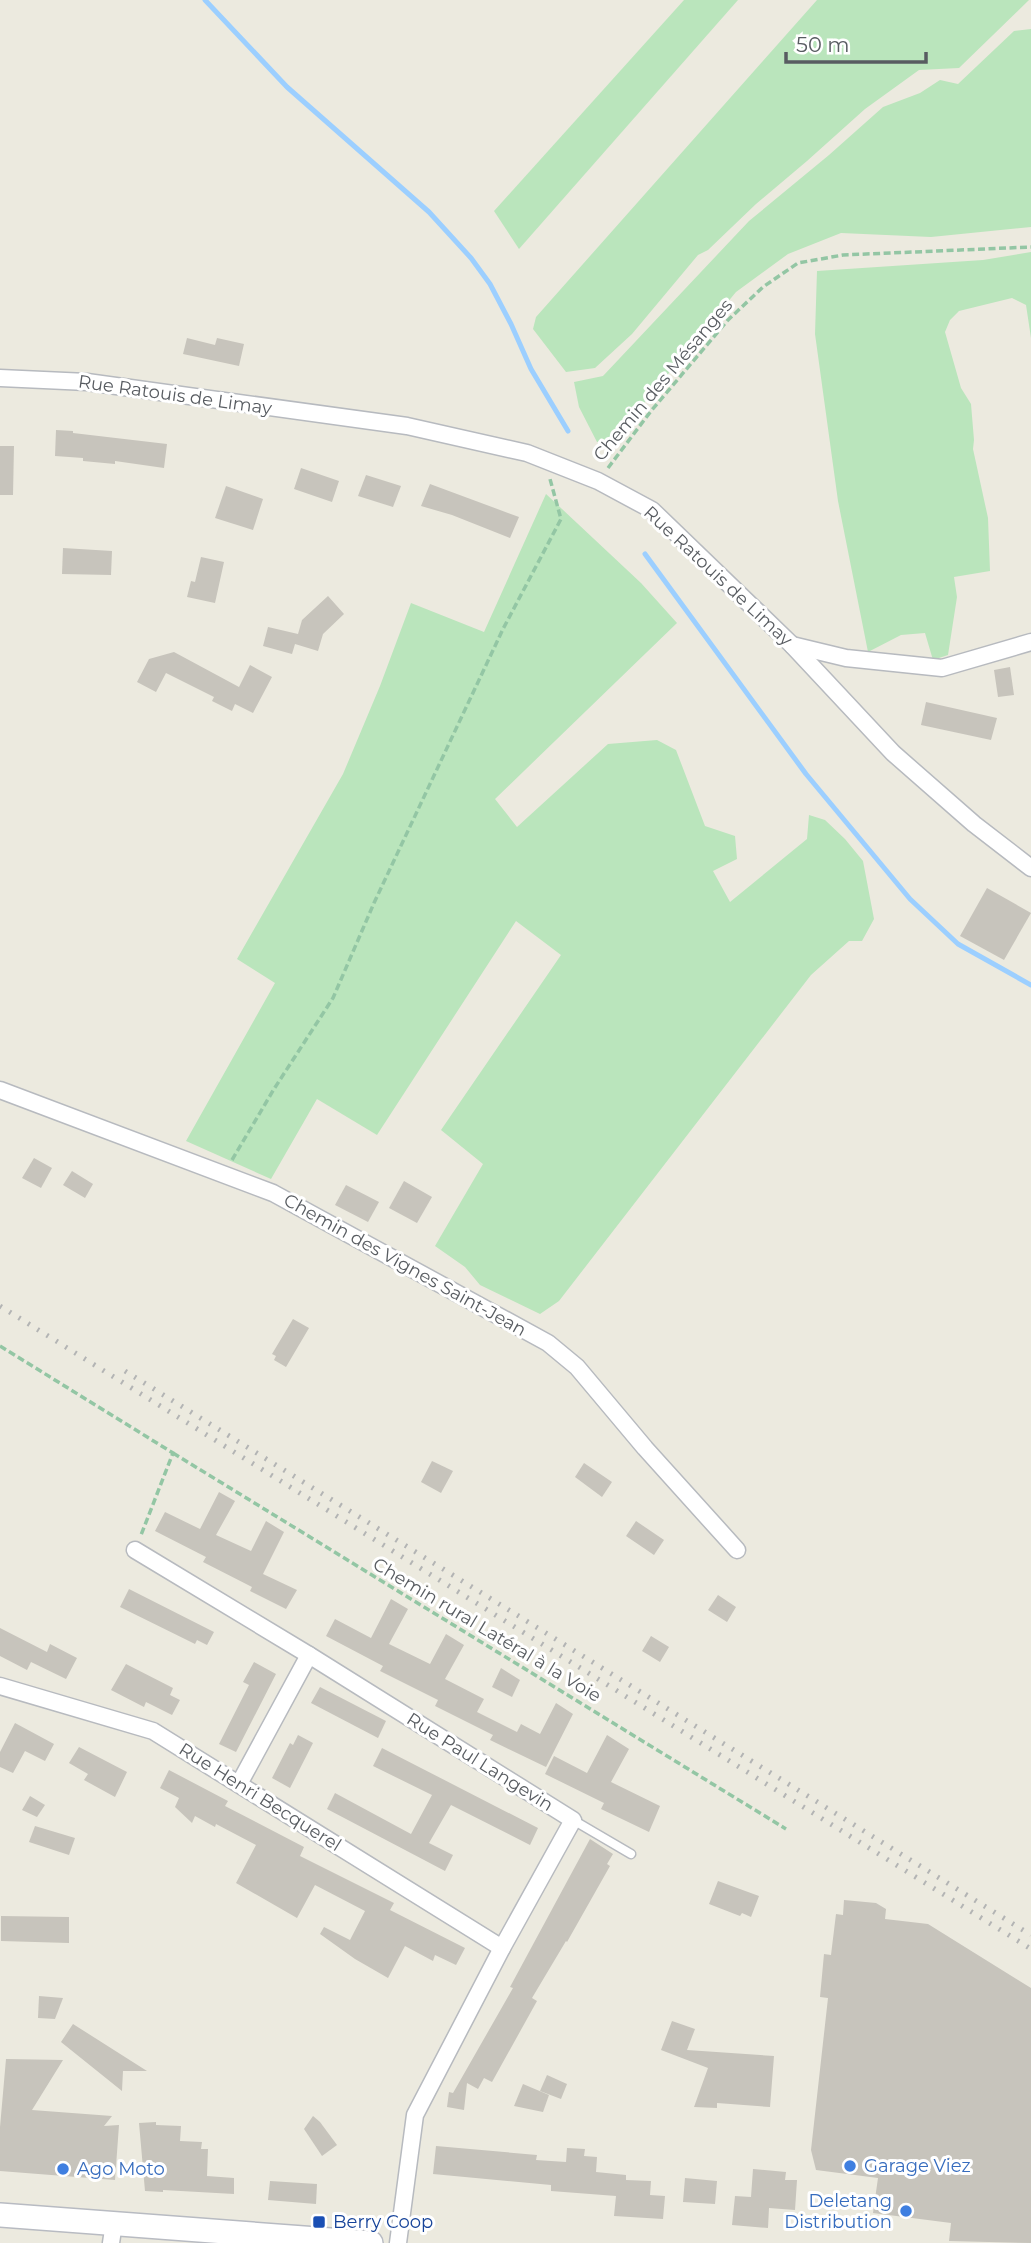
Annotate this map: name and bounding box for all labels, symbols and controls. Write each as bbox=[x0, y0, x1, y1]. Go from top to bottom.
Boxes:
scale bar bbox=[786, 21, 926, 65]
text: 50 m bbox=[796, 32, 850, 57]
street label: Chemin des Mésanges bbox=[589, 294, 737, 466]
street label: Rue Ratouis de Limay bbox=[77, 371, 273, 420]
street label: Rue Ratouis de Limay bbox=[639, 501, 797, 651]
street label: Chemin des Vignes Saint-Jean bbox=[280, 1189, 530, 1341]
street label: Chemin rural Latéral à la Voie bbox=[369, 1553, 605, 1707]
street label: Rue Paul Langevin bbox=[403, 1708, 557, 1816]
street label: Rue Henri Becquerel bbox=[175, 1738, 345, 1856]
place label: Garage Viez bbox=[864, 2155, 971, 2177]
place label: Ago Moto bbox=[77, 2158, 165, 2180]
marker: Garage Viez bbox=[842, 2158, 858, 2174]
marker: Ago Moto bbox=[55, 2161, 71, 2177]
place label: Deletang Distribution bbox=[784, 2190, 892, 2233]
marker: Deletang Distribution bbox=[898, 2203, 914, 2219]
place label: Berry Coop bbox=[333, 2211, 433, 2233]
marker: Berry Coop bbox=[311, 2214, 327, 2230]

